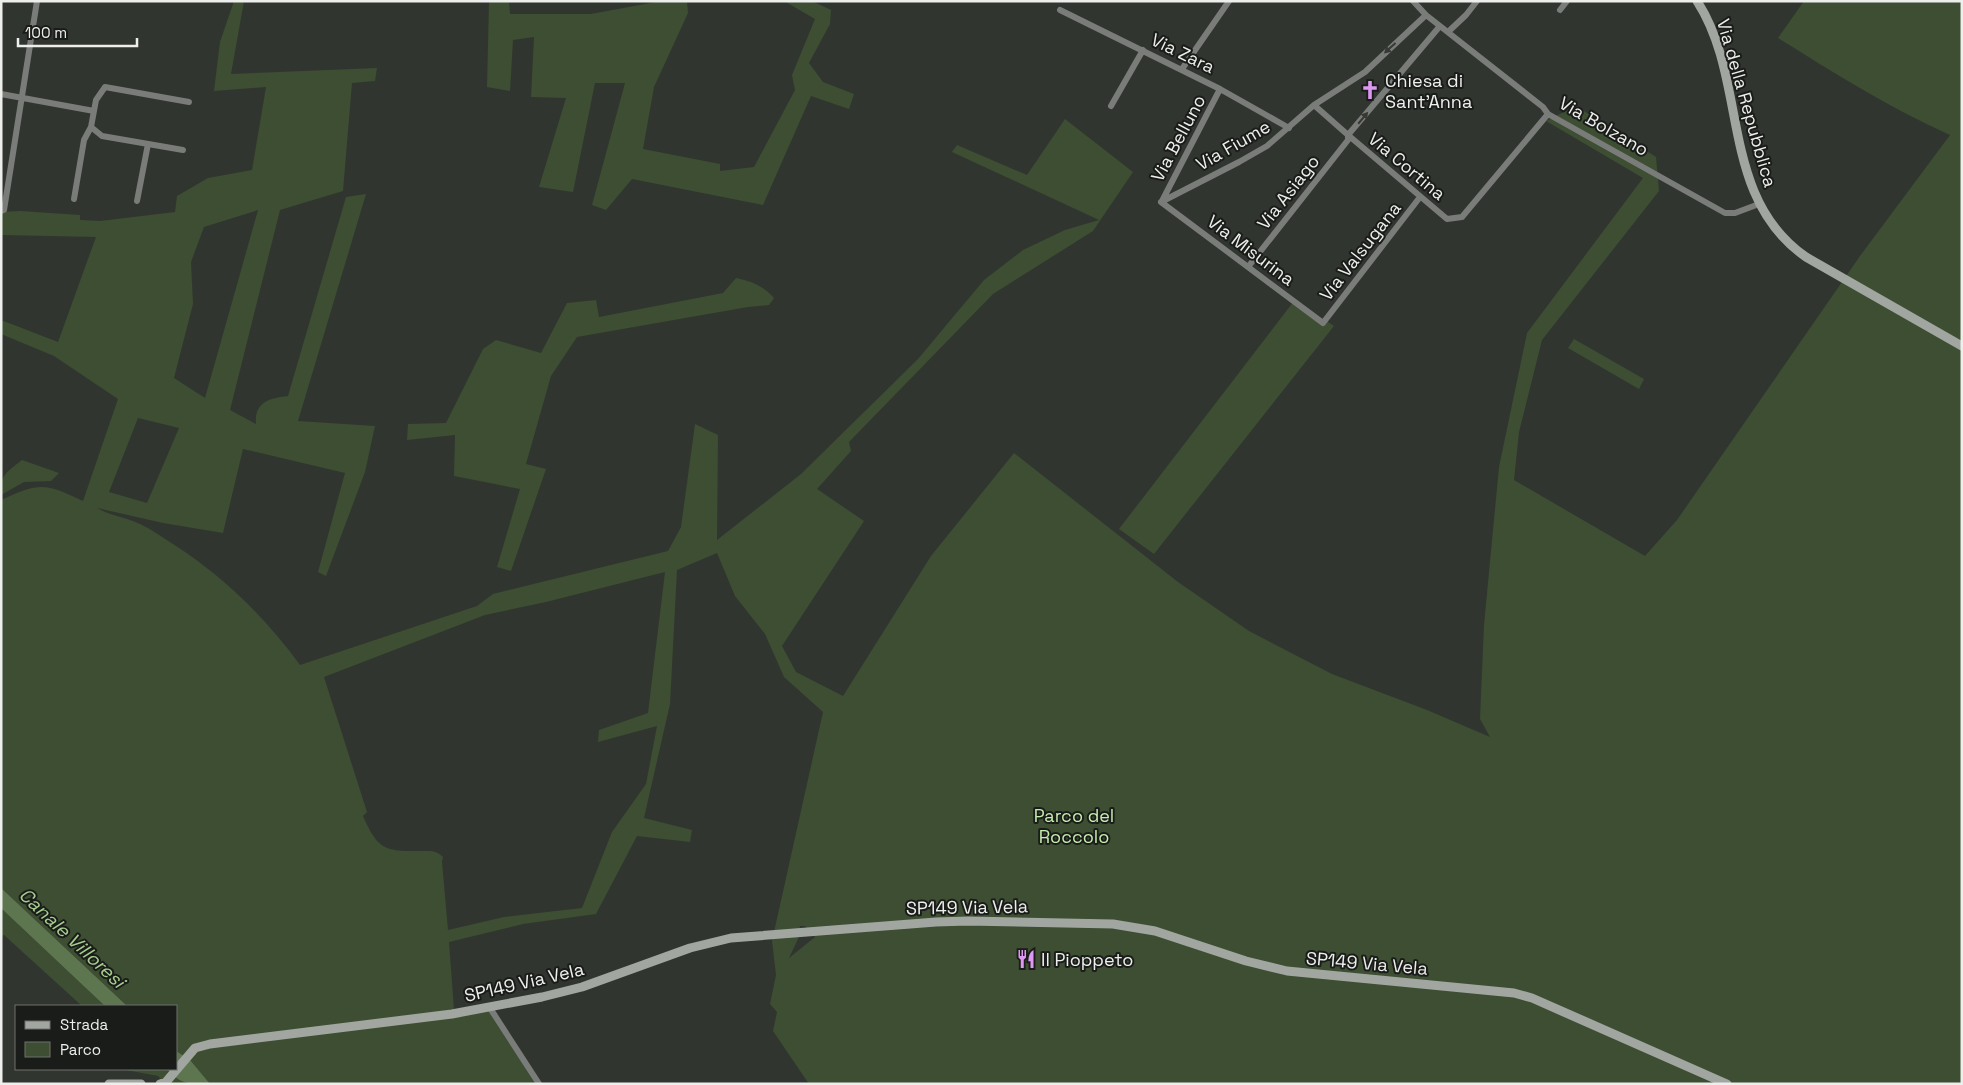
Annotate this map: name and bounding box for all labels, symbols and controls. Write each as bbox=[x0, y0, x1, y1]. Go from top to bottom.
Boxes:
scale bar bbox=[18, 15, 136, 47]
street label: Via della Repubblica bbox=[1712, 16, 1782, 190]
text: 100 m bbox=[25, 23, 67, 42]
street label: Via Zara bbox=[1147, 28, 1219, 78]
one-way arrow bbox=[1385, 42, 1397, 54]
place label: Chiesa di Sant'Anna bbox=[1385, 69, 1472, 113]
church icon: Chiesa di Sant'Anna bbox=[1359, 79, 1381, 101]
street label: Via Belluno bbox=[1146, 91, 1210, 185]
street label: Via Bolzano bbox=[1555, 91, 1653, 161]
one-way arrow bbox=[1357, 112, 1368, 125]
street label: Via Fiume bbox=[1192, 115, 1274, 175]
street label: Via Cortina bbox=[1364, 127, 1450, 205]
street label: Via Asiago bbox=[1252, 150, 1324, 234]
street label: Via Valsugana bbox=[1314, 197, 1406, 305]
street label: Via Misurina bbox=[1203, 210, 1299, 290]
park label: Parco del Roccolo bbox=[1034, 804, 1114, 848]
water label: Canale Villoresi bbox=[14, 882, 132, 995]
street label: SP149 Via Vela bbox=[906, 894, 1028, 920]
street label: SP149 Via Vela bbox=[1305, 946, 1429, 980]
restaurant icon: Il Pioppeto bbox=[1015, 948, 1037, 970]
place label: Il Pioppeto bbox=[1041, 948, 1133, 971]
street label: SP149 Via Vela bbox=[462, 957, 586, 1007]
legend bbox=[15, 1005, 178, 1070]
text: Strada bbox=[60, 1015, 109, 1034]
text: Parco bbox=[60, 1040, 101, 1059]

